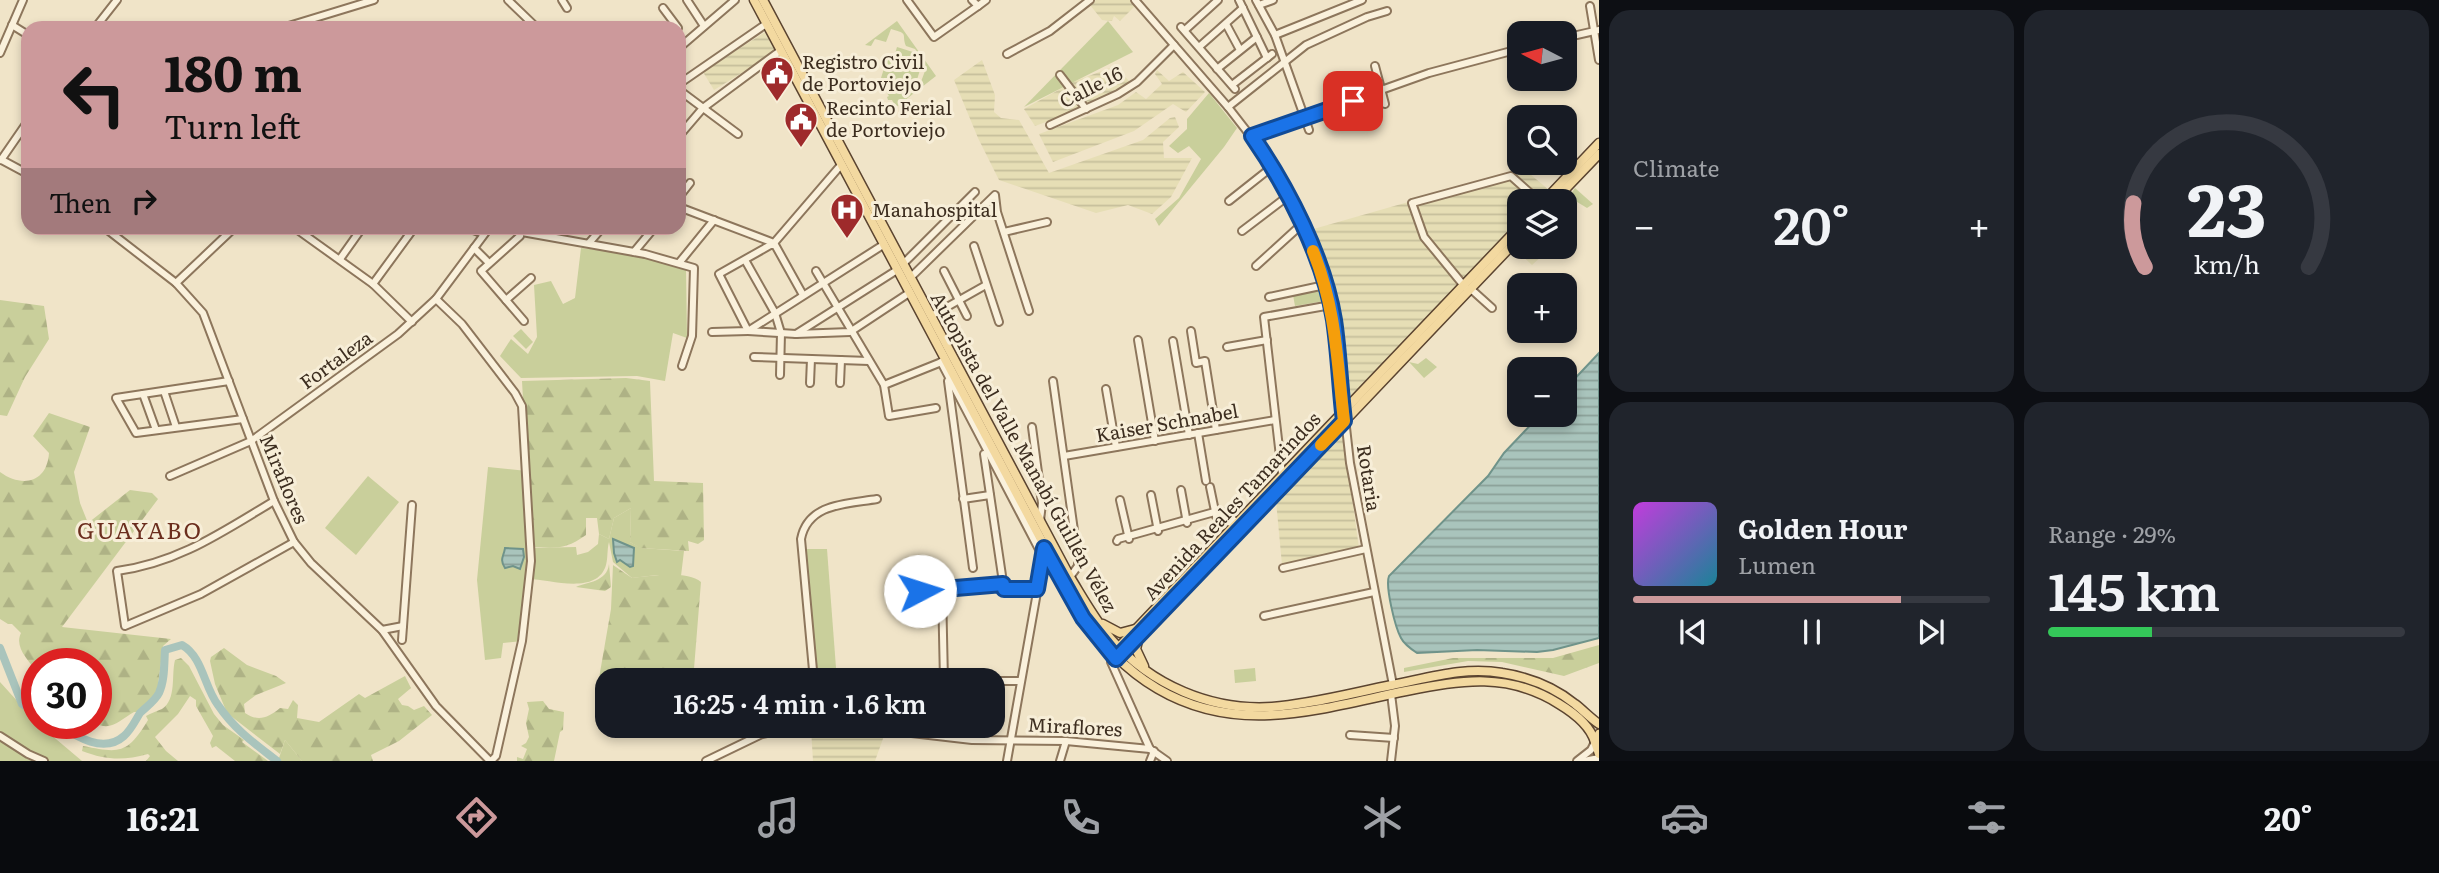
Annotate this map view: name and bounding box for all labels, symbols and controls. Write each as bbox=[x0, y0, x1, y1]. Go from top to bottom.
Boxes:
north arrow bbox=[1507, 21, 1577, 91]
map controls bbox=[1507, 21, 1577, 427]
text: 180 m bbox=[164, 34, 302, 107]
place label: Registro Civil de Portoviejo bbox=[802, 47, 924, 97]
icon: left bbox=[49, 49, 140, 140]
public building icon: Registro Civil de Portoviejo bbox=[758, 54, 796, 103]
street label: Calle 16 bbox=[1054, 58, 1127, 114]
pin bbox=[1323, 71, 1383, 131]
icon: arrive bbox=[1334, 82, 1372, 120]
place label: Recinto Ferial de Portoviejo bbox=[826, 93, 952, 143]
public building icon: Recinto Ferial de Portoviejo bbox=[782, 100, 820, 149]
text: Turn left bbox=[164, 101, 301, 149]
button: search bbox=[1507, 105, 1577, 175]
text: Climate bbox=[1633, 150, 1719, 184]
text: 23 bbox=[2187, 151, 2266, 259]
text: Then bbox=[49, 182, 111, 221]
icon: right bbox=[125, 182, 163, 220]
text: 20° bbox=[1773, 184, 1850, 261]
button: layers bbox=[1507, 189, 1577, 259]
hospital icon: Manahospital bbox=[828, 191, 866, 240]
place label: Manahospital bbox=[872, 195, 997, 223]
text: − bbox=[1633, 195, 1655, 252]
text: + bbox=[1968, 195, 1990, 252]
text: km/h bbox=[2193, 245, 2260, 282]
button: + bbox=[1507, 273, 1577, 343]
street label: Autopista del Valle Manabí Guillén Vélez bbox=[925, 286, 1125, 617]
street label: Fortaleza bbox=[293, 323, 378, 395]
button: − bbox=[1507, 357, 1577, 427]
street label: Kaiser Schnabel bbox=[1093, 396, 1240, 448]
street label: Avenida Reales Tamarindos bbox=[1136, 405, 1327, 606]
street label: Miraflores bbox=[254, 430, 316, 528]
street label: Rotaria bbox=[1351, 442, 1389, 514]
text: Golden Hour bbox=[1738, 508, 1907, 547]
district label: GUAYABO bbox=[77, 512, 203, 546]
text: Range · 29% bbox=[2048, 516, 2176, 550]
text: Lumen bbox=[1738, 547, 1816, 581]
text: 145 km bbox=[2048, 550, 2220, 627]
position arrow bbox=[883, 554, 957, 628]
icon: previous bbox=[1674, 613, 1712, 651]
icon: pause bbox=[1793, 613, 1831, 651]
icon: next bbox=[1912, 613, 1950, 651]
speed limit sign: 30 bbox=[21, 648, 112, 739]
text: 16:25 · 4 min · 1.6 km bbox=[673, 683, 927, 722]
street label: Miraflores bbox=[1027, 710, 1124, 742]
text: 16:21 bbox=[126, 793, 199, 841]
icon: directions bbox=[452, 793, 501, 842]
icon: music bbox=[754, 793, 803, 842]
icon: phone bbox=[1056, 793, 1105, 842]
icon: climate bbox=[1358, 793, 1407, 842]
icon: car bbox=[1660, 793, 1709, 842]
icon: filters bbox=[1962, 793, 2011, 842]
text: 20° bbox=[2264, 793, 2312, 841]

